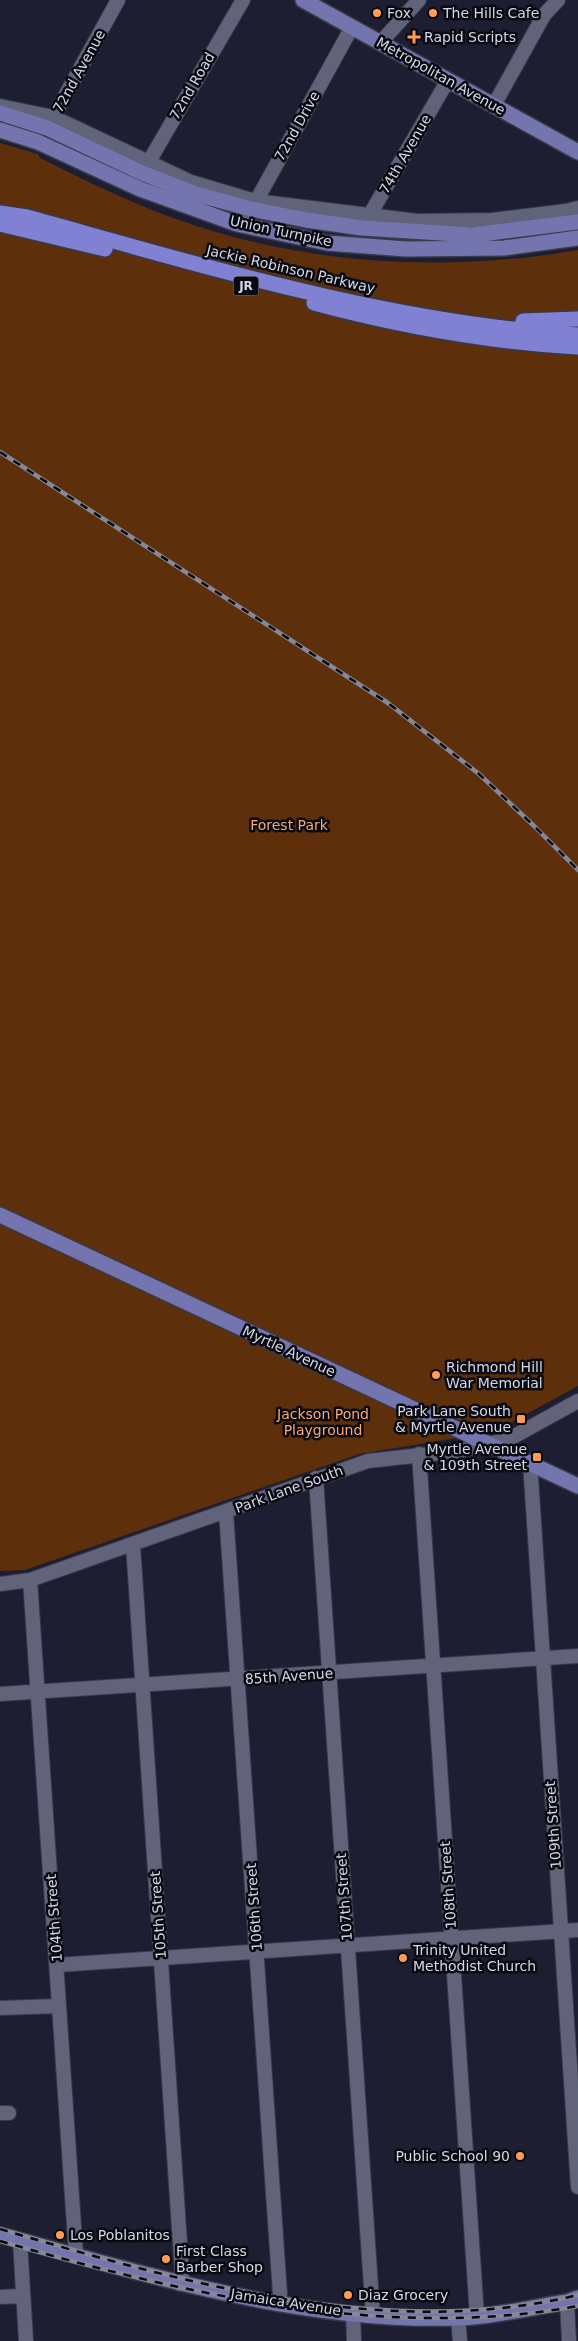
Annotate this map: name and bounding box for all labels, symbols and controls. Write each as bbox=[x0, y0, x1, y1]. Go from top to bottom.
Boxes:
place label: Fox bbox=[387, 5, 411, 21]
place label: The Hills Cafe bbox=[442, 5, 539, 21]
marker: Fox bbox=[371, 7, 383, 19]
marker: The Hills Cafe bbox=[427, 7, 439, 19]
street label: 72nd Avenue bbox=[50, 27, 108, 115]
place label: Rapid Scripts bbox=[424, 29, 516, 45]
marker: Rapid Scripts bbox=[408, 31, 420, 43]
street label: Metropolitan Avenue bbox=[374, 34, 508, 118]
street label: 72nd Road bbox=[166, 49, 218, 123]
street label: 72nd Drive bbox=[271, 88, 323, 164]
street label: 74th Avenue bbox=[376, 112, 434, 196]
street label: Union Turnpike bbox=[229, 212, 333, 250]
street label: Jackie Robinson Parkway bbox=[204, 242, 377, 296]
road number: JR bbox=[234, 276, 258, 296]
park label: Forest Park bbox=[250, 817, 329, 833]
street label: Myrtle Avenue bbox=[240, 1322, 338, 1380]
place label: Richmond Hill War Memorial bbox=[446, 1359, 543, 1391]
marker: Richmond Hill War Memorial bbox=[430, 1369, 442, 1381]
place label: Park Lane South & Myrtle Avenue bbox=[395, 1403, 511, 1435]
park label: Jackson Pond Playground bbox=[276, 1406, 369, 1438]
marker: Park Lane South & Myrtle Avenue bbox=[515, 1413, 527, 1425]
place label: Myrtle Avenue & 109th Street bbox=[424, 1441, 527, 1473]
marker: Myrtle Avenue & 109th Street bbox=[531, 1451, 543, 1463]
street label: Park Lane South bbox=[233, 1462, 345, 1516]
street label: 85th Avenue bbox=[244, 1665, 334, 1687]
street label: 109th Street bbox=[542, 1780, 564, 1869]
street label: 108th Street bbox=[437, 1840, 459, 1929]
street label: 107th Street bbox=[333, 1852, 355, 1941]
street label: 106th Street bbox=[243, 1862, 265, 1951]
street label: 105th Street bbox=[147, 1870, 169, 1959]
street label: 104th Street bbox=[43, 1873, 65, 1962]
place label: Trinity United Methodist Church bbox=[412, 1942, 536, 1974]
marker: Trinity United Methodist Church bbox=[397, 1952, 409, 1964]
place label: Public School 90 bbox=[395, 2148, 510, 2164]
marker: Public School 90 bbox=[514, 2150, 526, 2162]
place label: Los Poblanitos bbox=[70, 2227, 170, 2243]
marker: Los Poblanitos bbox=[54, 2229, 66, 2241]
place label: First Class Barber Shop bbox=[176, 2243, 263, 2275]
marker: First Class Barber Shop bbox=[160, 2253, 172, 2265]
street label: Jamaica Avenue bbox=[229, 2285, 342, 2319]
place label: Diaz Grocery bbox=[358, 2287, 448, 2303]
marker: Diaz Grocery bbox=[342, 2289, 354, 2301]

